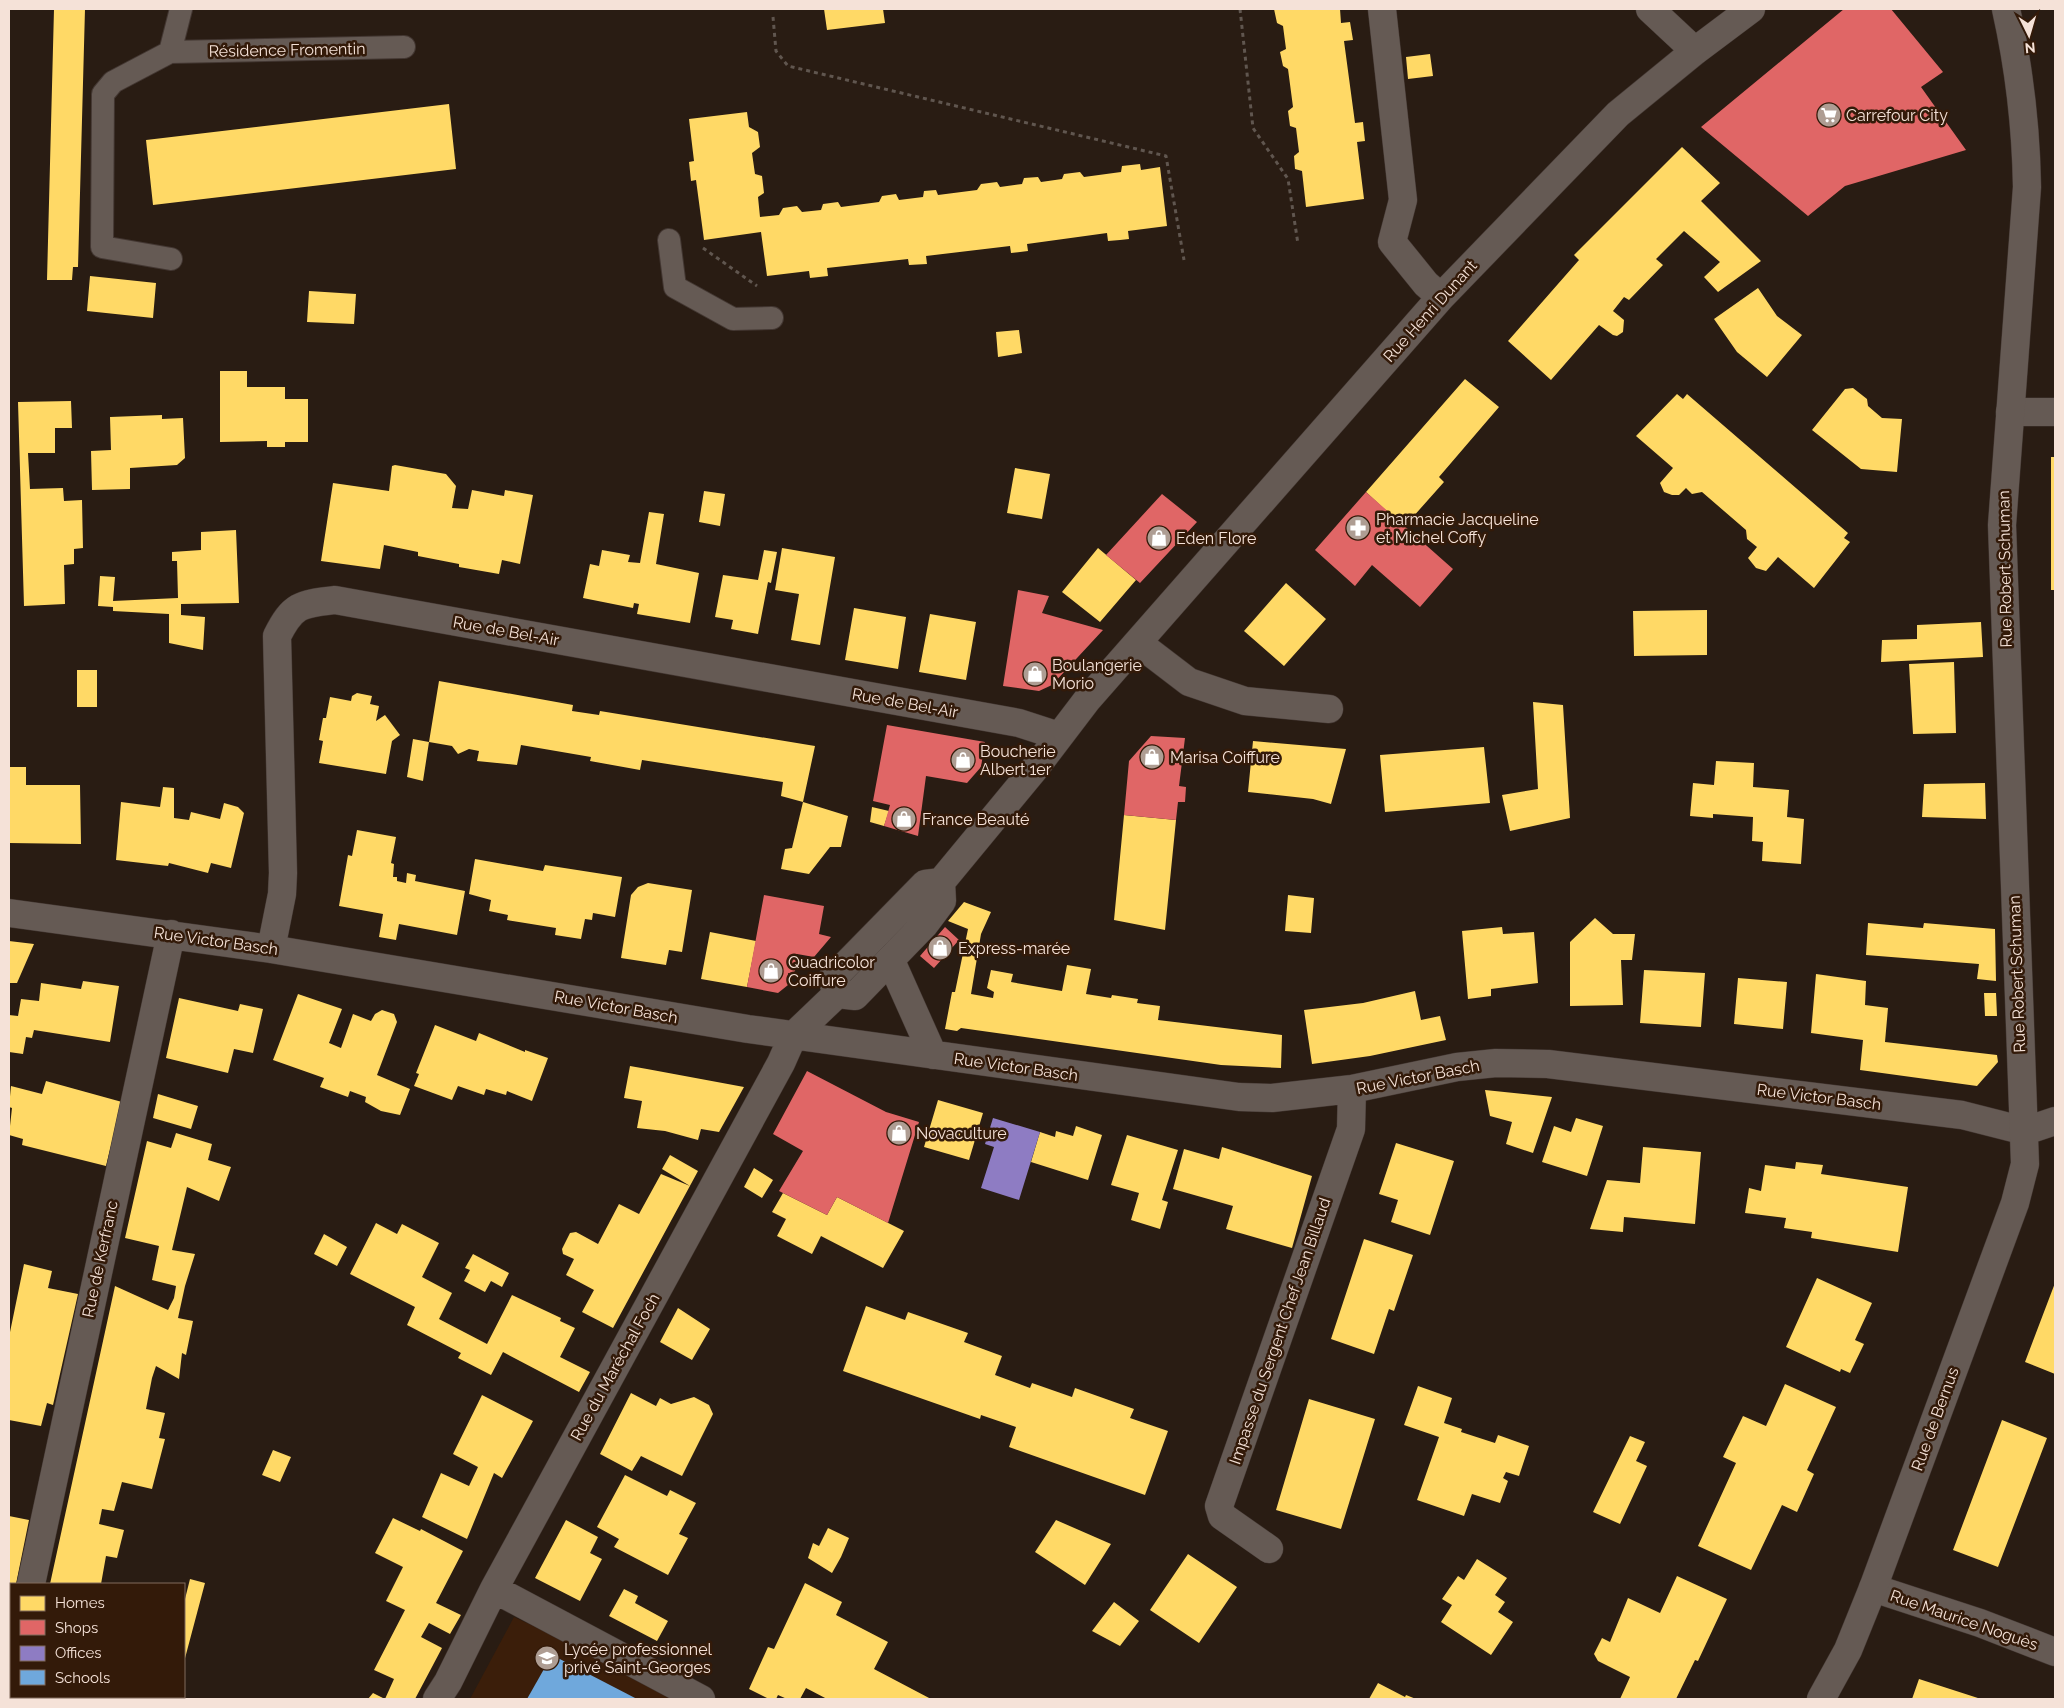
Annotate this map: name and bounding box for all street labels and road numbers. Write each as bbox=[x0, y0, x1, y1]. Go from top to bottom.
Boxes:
street label: Résidence Fromentin bbox=[208, 39, 366, 61]
street label: Rue Henri Dunant bbox=[1379, 256, 1481, 366]
street label: Rue Robert Schuman bbox=[1994, 490, 2016, 648]
street label: Rue de Bel-Air bbox=[451, 612, 561, 650]
street label: Rue de Bel-Air bbox=[850, 684, 960, 722]
street label: Rue Robert Schuman bbox=[2005, 895, 2029, 1053]
street label: Rue Victor Basch bbox=[153, 923, 279, 959]
street label: Rue Victor Basch bbox=[553, 987, 679, 1027]
street label: Rue Victor Basch bbox=[953, 1049, 1079, 1085]
street label: Rue Victor Basch bbox=[1355, 1056, 1481, 1098]
street label: Rue Victor Basch bbox=[1756, 1080, 1882, 1114]
street label: Impasse du Sergent Chef Jean Billaud bbox=[1225, 1195, 1335, 1467]
street label: Rue de Kerfranc bbox=[78, 1199, 122, 1319]
street label: Rue du Maréchal Foch bbox=[567, 1290, 663, 1444]
street label: Rue de Bernus bbox=[1907, 1364, 1963, 1473]
street label: Rue Maurice Noguès bbox=[1888, 1586, 2041, 1654]

